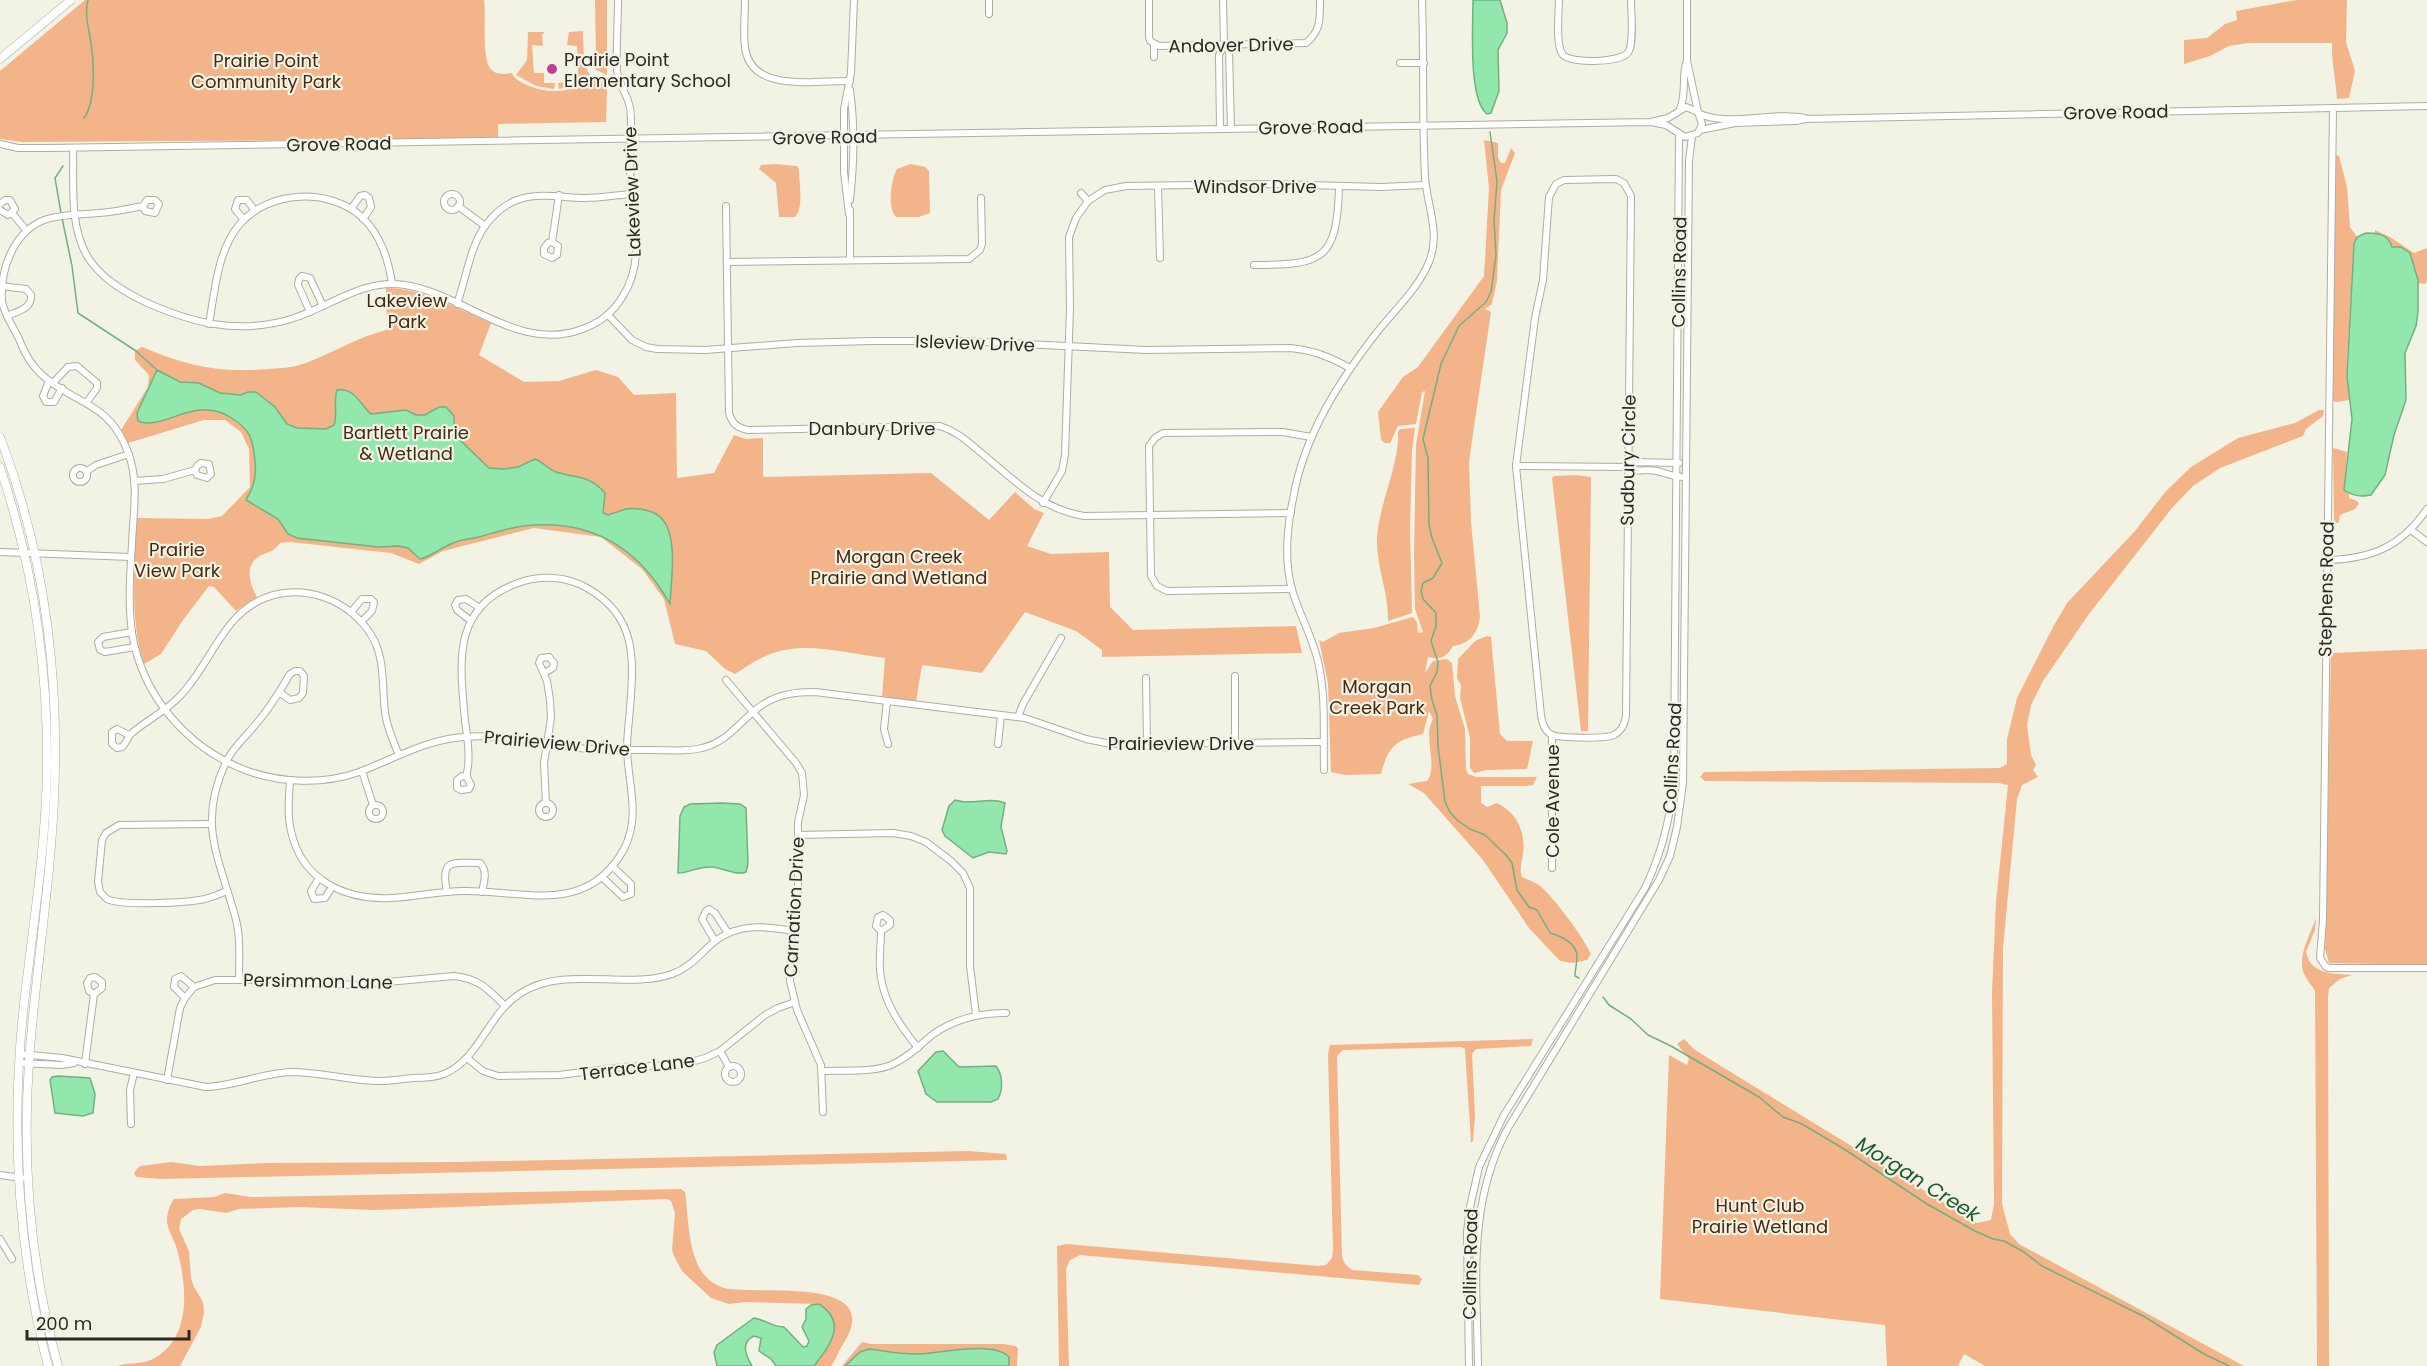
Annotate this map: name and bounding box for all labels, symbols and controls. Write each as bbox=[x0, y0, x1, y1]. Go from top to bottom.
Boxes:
street label: Andover Drive bbox=[1168, 31, 1294, 59]
place label: Prairie Point Elementary School bbox=[564, 47, 731, 93]
park label: Prairie Point Community Park bbox=[191, 48, 342, 94]
marker: Prairie Point Elementary School bbox=[545, 62, 559, 76]
street label: Grove Road bbox=[2063, 99, 2169, 125]
street label: Grove Road bbox=[1258, 114, 1364, 140]
street label: Grove Road bbox=[772, 124, 878, 150]
street label: Lakeview Drive bbox=[617, 126, 647, 258]
street label: Grove Road bbox=[286, 131, 392, 157]
street label: Windsor Drive bbox=[1193, 174, 1317, 199]
street label: Collins Road bbox=[1666, 216, 1692, 328]
park label: Lakeview Park bbox=[367, 288, 448, 334]
street label: Isleview Drive bbox=[915, 328, 1035, 358]
street label: Sudbury Circle bbox=[1614, 394, 1642, 526]
street label: Danbury Drive bbox=[809, 416, 935, 441]
park label: Bartlett Prairie & Wetland bbox=[343, 420, 469, 466]
street label: Stephens Road bbox=[2312, 521, 2340, 657]
park label: Prairie View Park bbox=[134, 537, 221, 583]
park label: Morgan Creek Prairie and Wetland bbox=[810, 544, 988, 590]
park label: Morgan Creek Park bbox=[1329, 674, 1426, 720]
street label: Collins Road bbox=[1657, 702, 1687, 814]
street label: Prairieview Drive bbox=[483, 724, 631, 762]
street label: Prairieview Drive bbox=[1108, 731, 1254, 756]
street label: Cole Avenue bbox=[1540, 744, 1565, 858]
street label: Carnation Drive bbox=[778, 836, 810, 978]
street label: Persimmon Lane bbox=[243, 967, 393, 995]
street label: Terrace Lane bbox=[578, 1048, 696, 1086]
water label: Morgan Creek bbox=[1851, 1130, 1987, 1229]
park label: Hunt Club Prairie Wetland bbox=[1692, 1193, 1828, 1239]
street label: Collins Road bbox=[1457, 1208, 1483, 1320]
scale bar bbox=[27, 1303, 189, 1341]
text: 200 m bbox=[36, 1311, 92, 1336]

